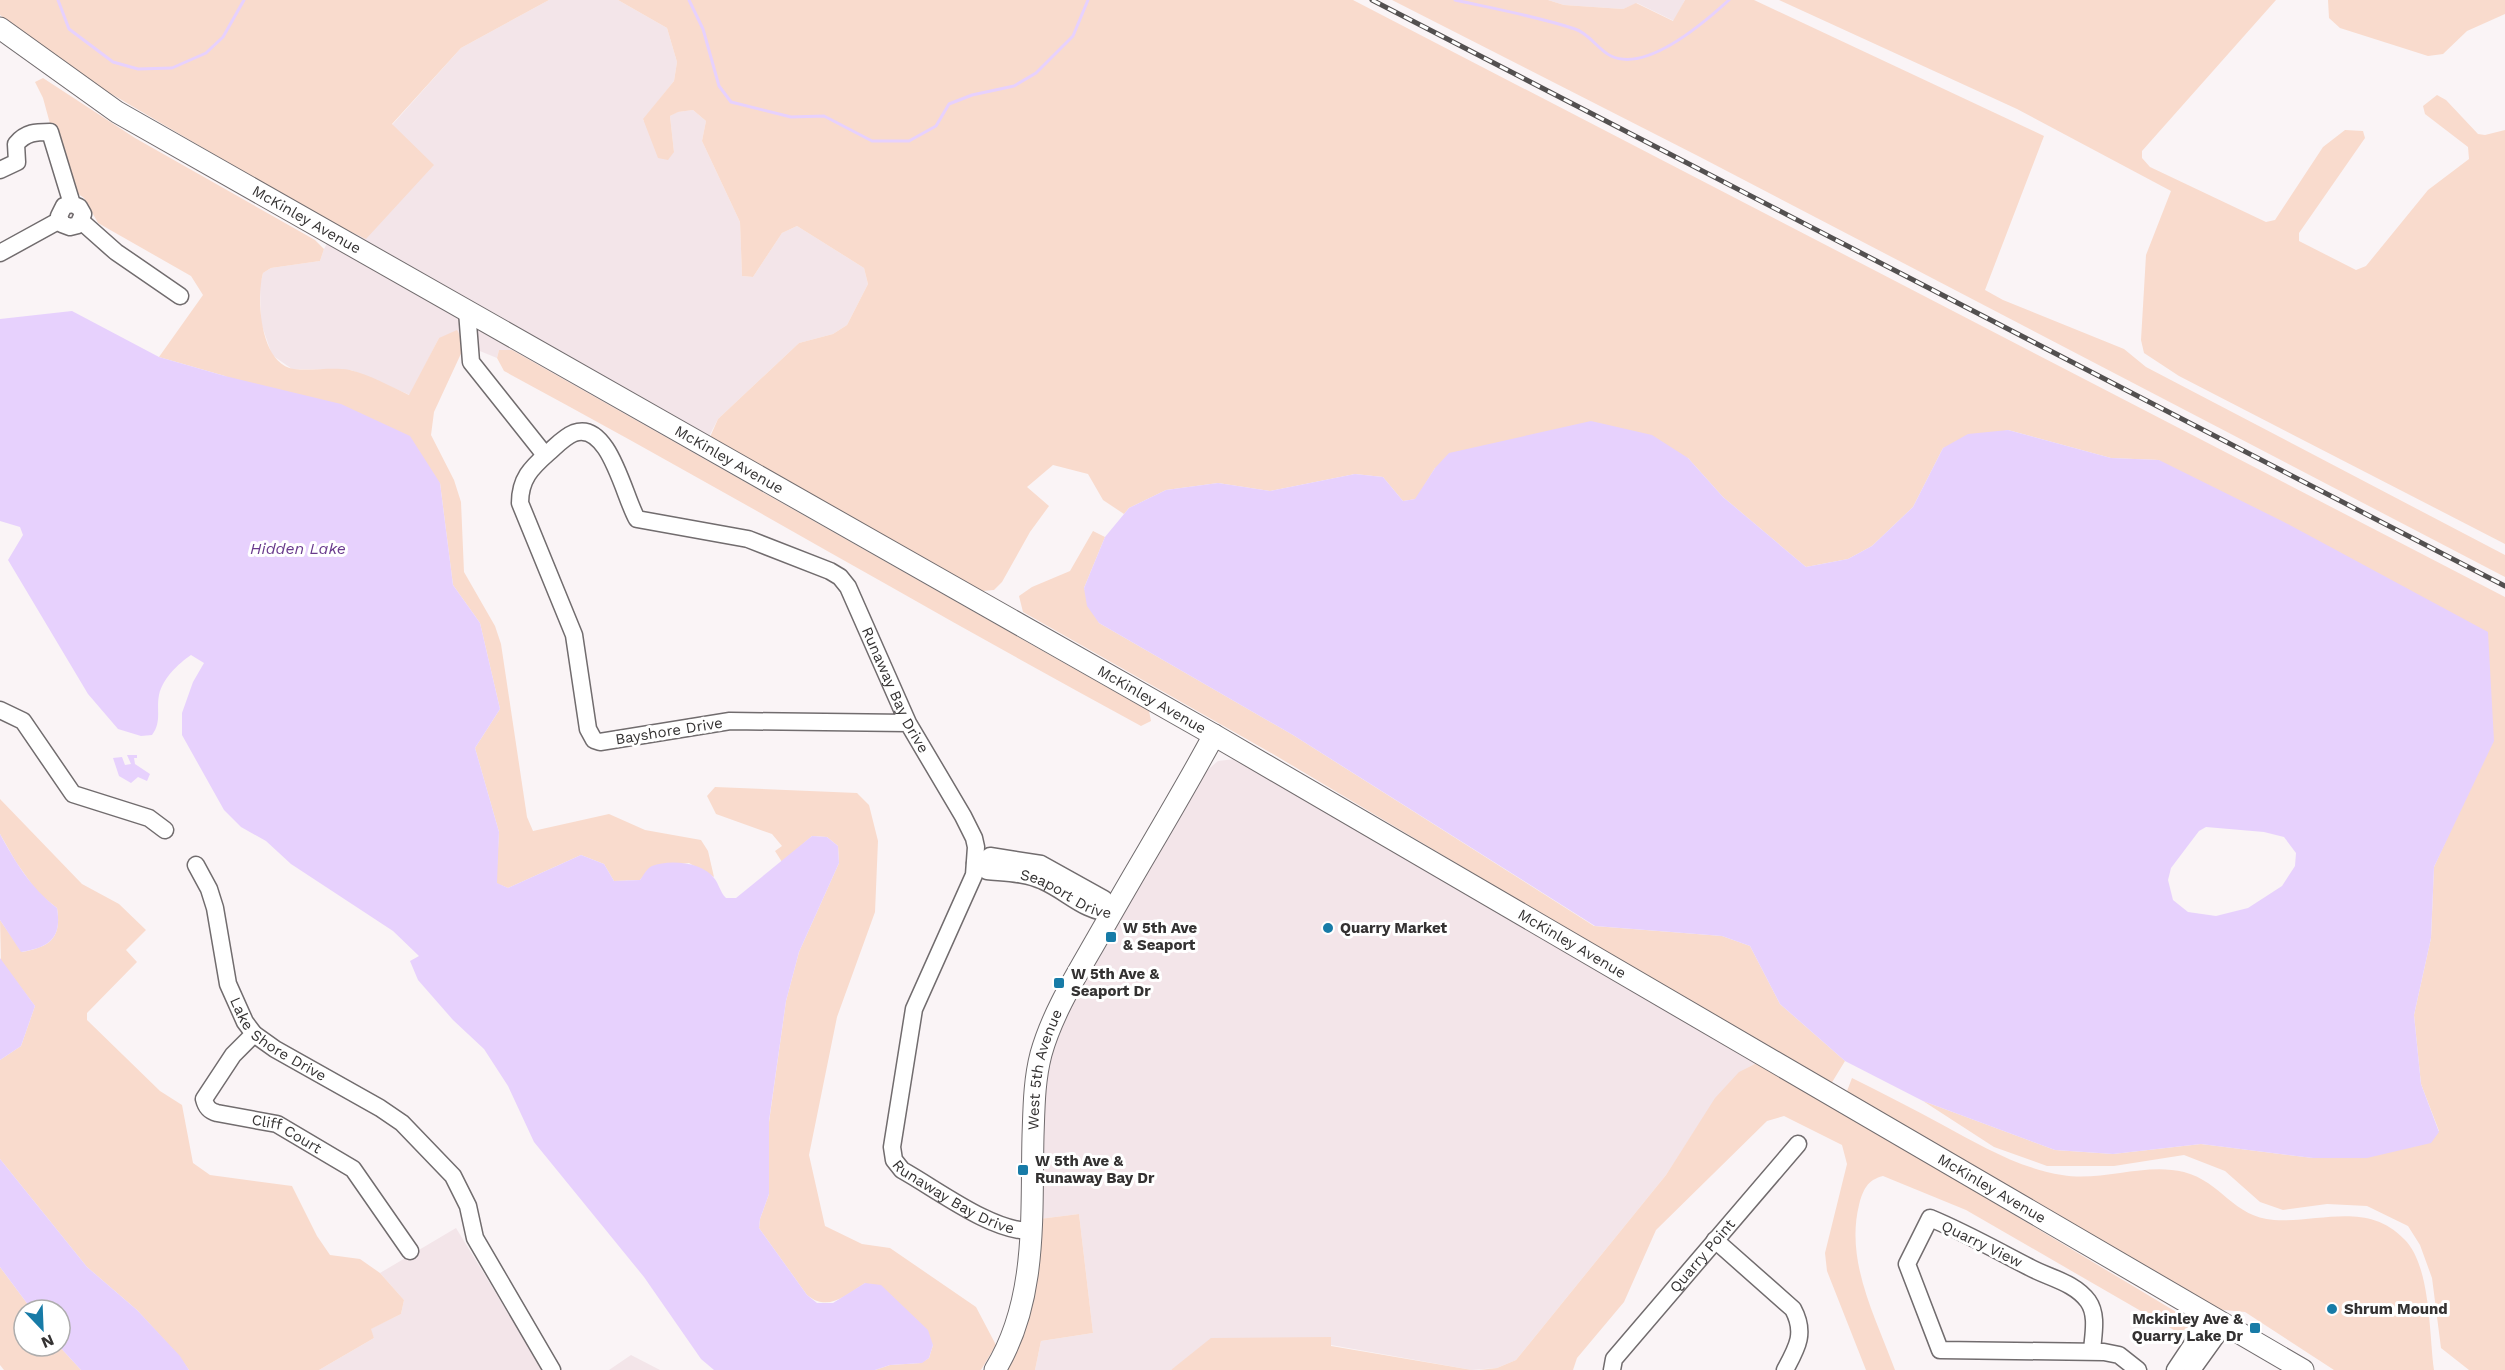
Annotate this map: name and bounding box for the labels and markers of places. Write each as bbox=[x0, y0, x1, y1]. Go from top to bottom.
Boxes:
place label: W 5th Ave & Seaport bbox=[1123, 919, 1197, 954]
place label: Quarry Market bbox=[1340, 919, 1448, 937]
marker: Quarry Market bbox=[1321, 921, 1335, 935]
marker: W 5th Ave & Seaport bbox=[1104, 930, 1118, 944]
place label: W 5th Ave & Seaport Dr bbox=[1071, 965, 1159, 1000]
marker: W 5th Ave & Seaport Dr bbox=[1052, 976, 1066, 990]
place label: W 5th Ave & Runaway Bay Dr bbox=[1035, 1152, 1155, 1187]
marker: W 5th Ave & Runaway Bay Dr bbox=[1016, 1163, 1030, 1177]
place label: Shrum Mound bbox=[2344, 1300, 2448, 1318]
marker: Shrum Mound bbox=[2325, 1302, 2339, 1316]
place label: Mckinley Ave & Quarry Lake Dr bbox=[2132, 1310, 2244, 1345]
marker: Mckinley Ave & Quarry Lake Dr bbox=[2248, 1321, 2262, 1335]

